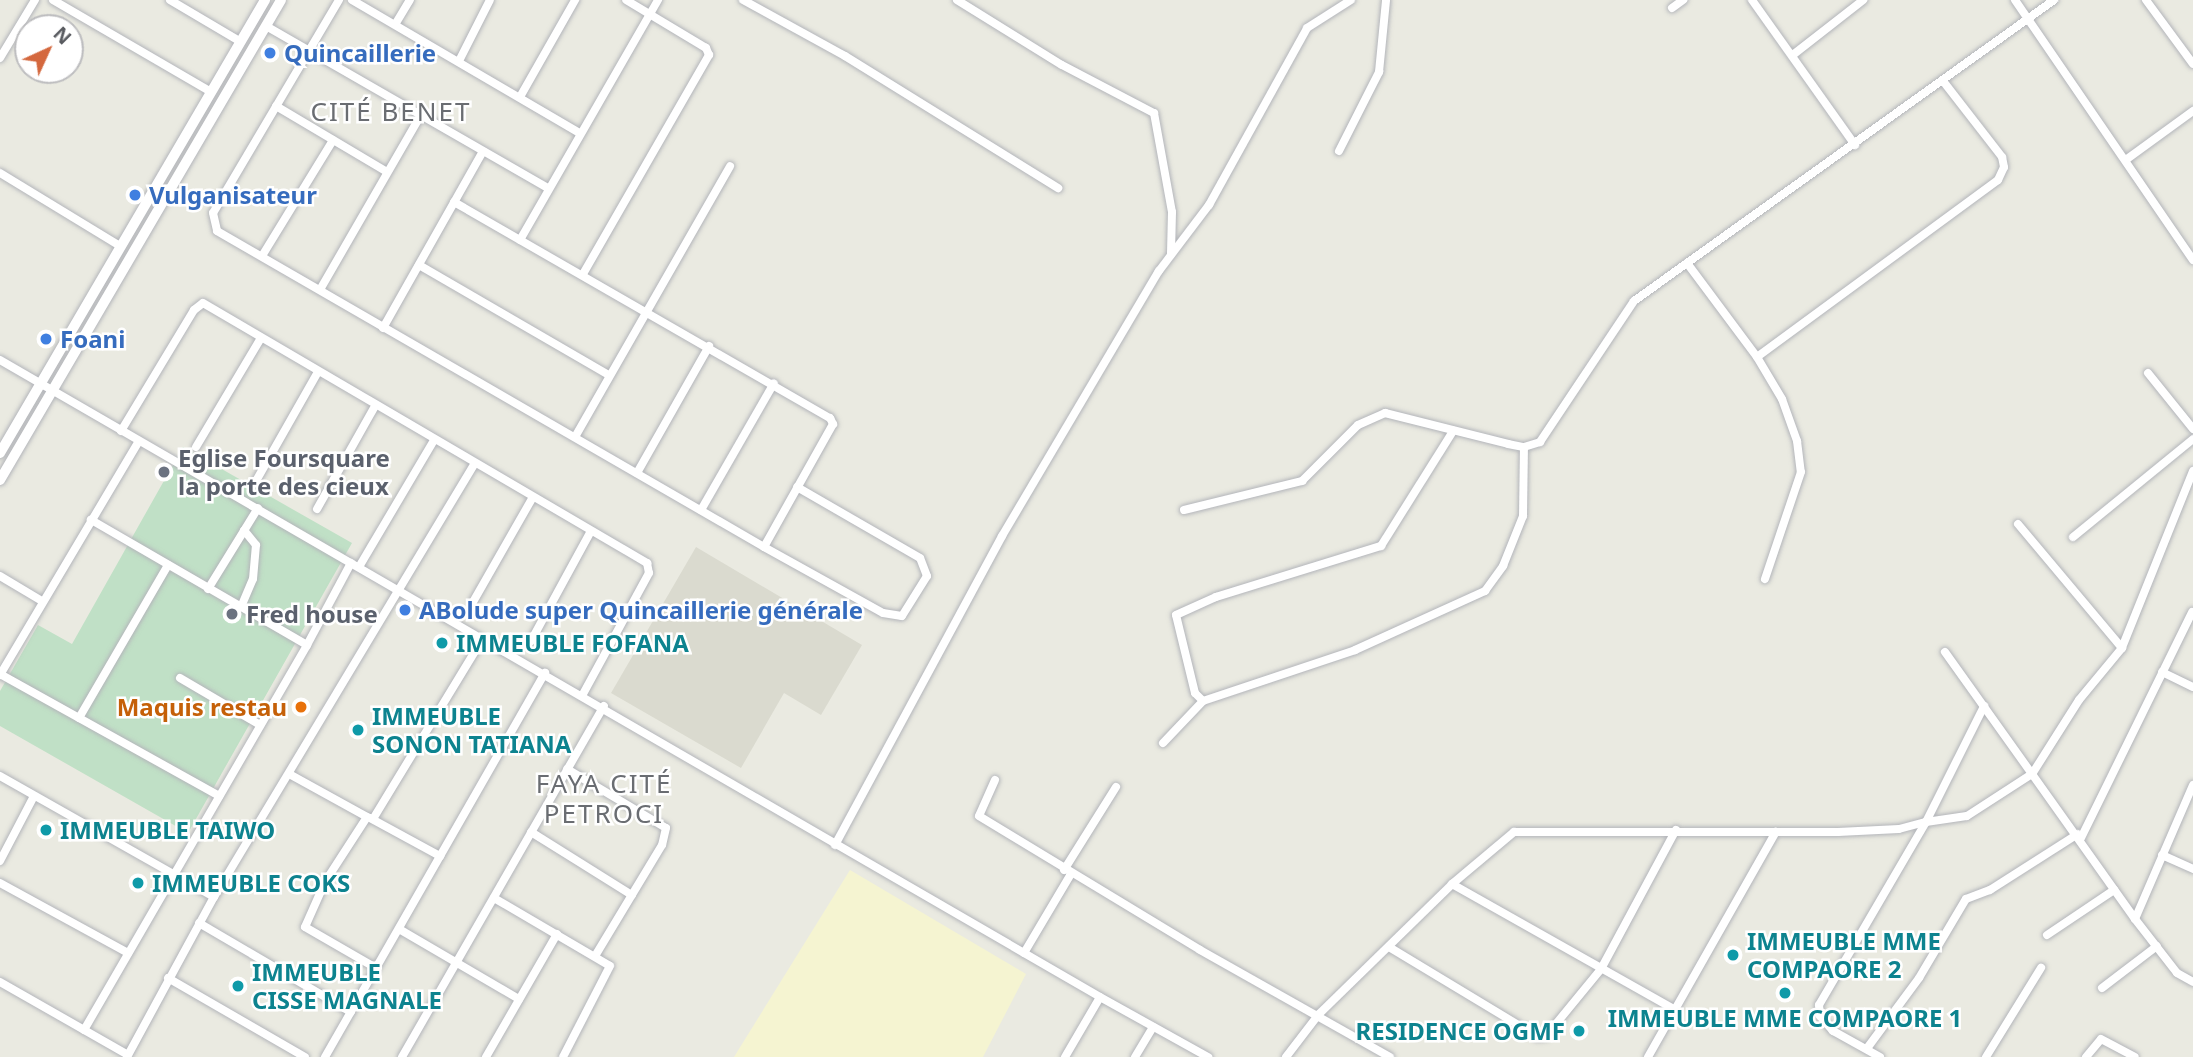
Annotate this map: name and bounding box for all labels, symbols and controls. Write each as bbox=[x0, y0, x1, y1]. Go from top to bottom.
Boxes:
north arrow bbox=[14, 14, 84, 84]
text: N bbox=[48, 21, 77, 50]
place label: Quincaillerie bbox=[284, 39, 436, 67]
marker: Quincaillerie bbox=[262, 45, 278, 61]
district label: CITÉ BENET bbox=[312, 96, 470, 128]
place label: Vulganisateur bbox=[149, 181, 317, 209]
marker: Vulganisateur bbox=[127, 187, 143, 203]
place label: Foani bbox=[60, 325, 125, 353]
marker: Foani bbox=[38, 331, 54, 347]
place label: Eglise Foursquare la porte des cieux bbox=[178, 444, 390, 500]
marker: Eglise Foursquare la porte des cieux bbox=[156, 464, 172, 480]
place label: ABolude super Quincaillerie générale bbox=[419, 596, 863, 624]
place label: Fred house bbox=[246, 600, 378, 628]
marker: ABolude super Quincaillerie générale bbox=[397, 602, 413, 618]
marker: Fred house bbox=[224, 606, 240, 622]
place label: IMMEUBLE FOFANA bbox=[456, 629, 689, 657]
marker: IMMEUBLE FOFANA bbox=[434, 635, 450, 651]
place label: Maquis restau bbox=[117, 693, 287, 721]
marker: Maquis restau bbox=[293, 699, 309, 715]
place label: IMMEUBLE SONON TATIANA bbox=[372, 702, 571, 758]
marker: IMMEUBLE SONON TATIANA bbox=[350, 722, 366, 738]
district label: FAYA CITÉ PETROCI bbox=[537, 768, 671, 830]
place label: IMMEUBLE TAIWO bbox=[60, 816, 275, 844]
marker: IMMEUBLE TAIWO bbox=[38, 822, 54, 838]
place label: IMMEUBLE COKS bbox=[152, 869, 350, 897]
marker: IMMEUBLE COKS bbox=[130, 875, 146, 891]
place label: IMMEUBLE MME COMPAORE 2 bbox=[1747, 927, 1941, 983]
marker: IMMEUBLE MME COMPAORE 2 bbox=[1725, 947, 1741, 963]
place label: IMMEUBLE CISSE MAGNALE bbox=[252, 958, 442, 1014]
marker: IMMEUBLE CISSE MAGNALE bbox=[230, 978, 246, 994]
marker: IMMEUBLE MME COMPAORE 1 bbox=[1777, 985, 1793, 1001]
place label: IMMEUBLE MME COMPAORE 1 bbox=[1608, 1004, 1962, 1032]
place label: RESIDENCE OGMF bbox=[1355, 1017, 1565, 1045]
marker: RESIDENCE OGMF bbox=[1571, 1023, 1587, 1039]

